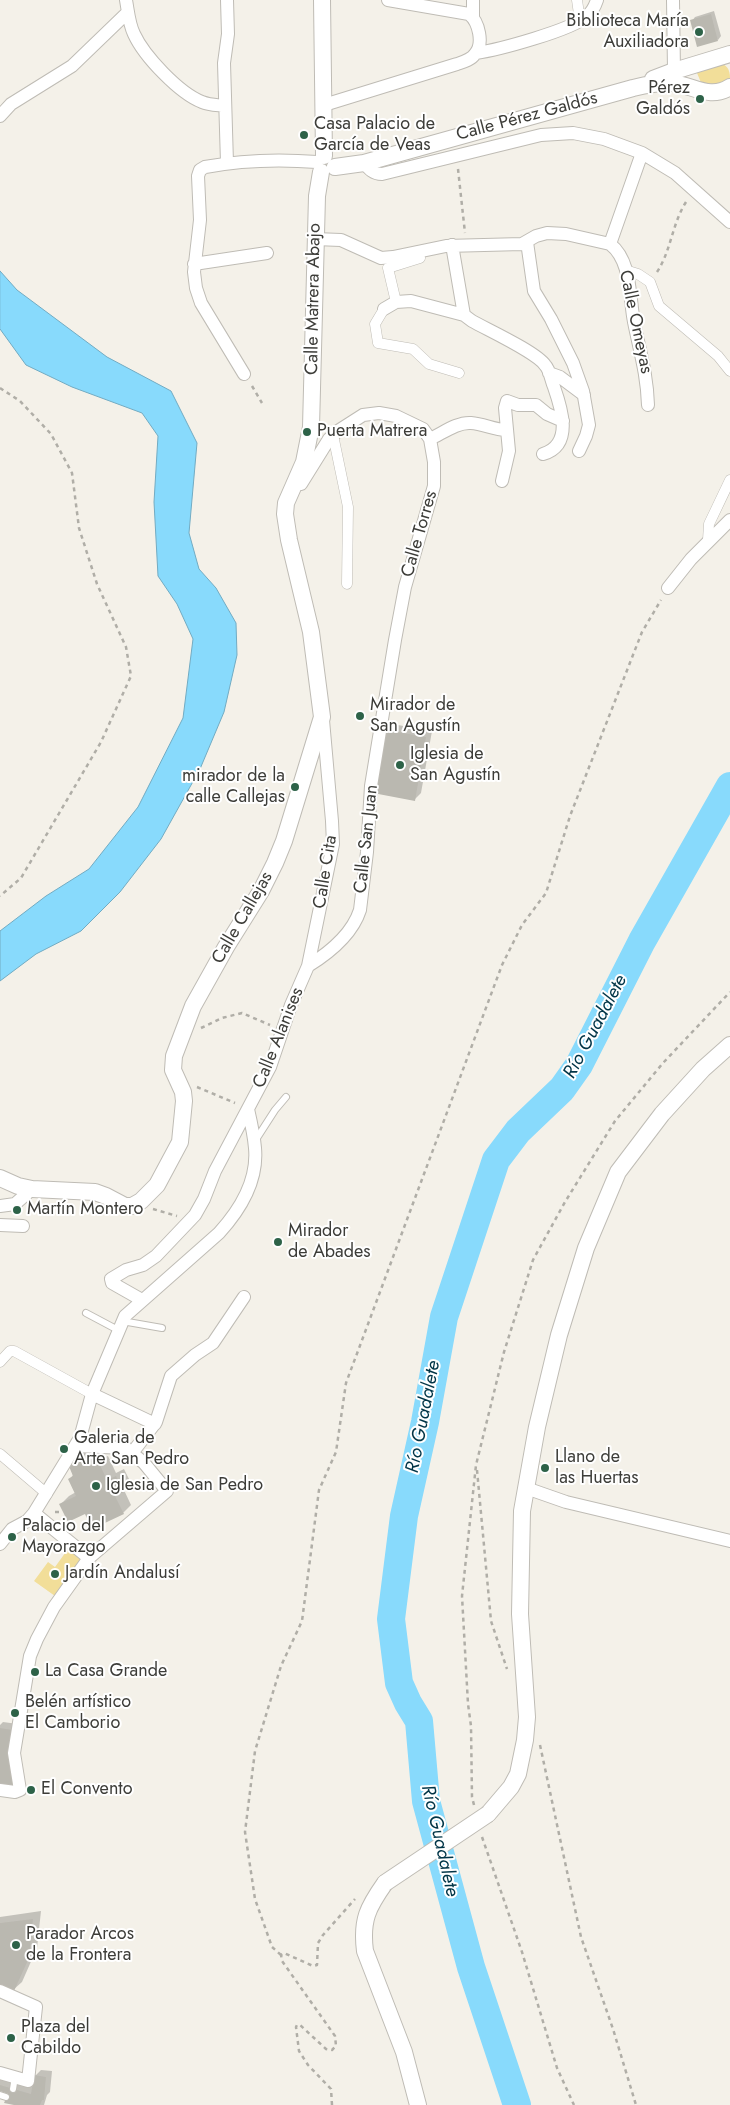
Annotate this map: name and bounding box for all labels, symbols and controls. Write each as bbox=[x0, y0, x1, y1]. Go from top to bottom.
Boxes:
place label: Biblioteca María Auxiliadora bbox=[566, 11, 689, 54]
marker: Biblioteca María Auxiliadora bbox=[693, 26, 705, 38]
place label: Pérez Galdós bbox=[636, 78, 690, 120]
street label: Calle Pérez Galdós bbox=[454, 88, 600, 146]
marker: Pérez Galdós bbox=[694, 93, 706, 105]
place label: Casa Palacio de García de Veas bbox=[314, 114, 435, 156]
marker: Casa Palacio de García de Veas bbox=[298, 129, 310, 141]
street label: Calle Matrera Abajo bbox=[302, 223, 326, 375]
street label: Calle Omeyas bbox=[614, 268, 656, 376]
place label: Puerta Matrera bbox=[317, 421, 427, 443]
marker: Puerta Matrera bbox=[301, 426, 313, 438]
street label: Calle Torres bbox=[397, 488, 443, 580]
place label: Mirador de San Agustín bbox=[370, 695, 461, 738]
marker: Mirador de San Agustín bbox=[354, 710, 366, 722]
place label: Iglesia de San Agustín bbox=[410, 744, 501, 786]
marker: Iglesia de San Agustín bbox=[394, 759, 406, 771]
place label: mirador de la calle Callejas bbox=[182, 766, 285, 809]
marker: mirador de la calle Callejas bbox=[289, 781, 301, 793]
street label: Calle San Juan bbox=[351, 784, 383, 894]
street label: Calle Cita bbox=[310, 834, 342, 910]
street label: Calle Callejas bbox=[208, 868, 278, 968]
water label: Río Guadalete bbox=[559, 971, 633, 1083]
street label: Calle Alanises bbox=[249, 985, 309, 1091]
place label: Martín Montero bbox=[27, 1199, 143, 1221]
marker: Martín Montero bbox=[11, 1204, 23, 1216]
place label: Mirador de Abades bbox=[288, 1221, 371, 1264]
marker: Mirador de Abades bbox=[272, 1236, 284, 1248]
water label: Río Guadalete bbox=[402, 1359, 446, 1475]
place label: Galeria de Arte San Pedro bbox=[74, 1428, 189, 1470]
marker: Galeria de Arte San Pedro bbox=[58, 1443, 70, 1455]
place label: Llano de las Huertas bbox=[555, 1447, 638, 1490]
marker: Llano de las Huertas bbox=[539, 1462, 551, 1474]
place label: Iglesia de San Pedro bbox=[106, 1475, 263, 1497]
marker: Iglesia de San Pedro bbox=[90, 1480, 102, 1492]
place label: Palacio del Mayorazgo bbox=[22, 1516, 106, 1558]
marker: Palacio del Mayorazgo bbox=[6, 1531, 18, 1543]
place label: Jardín Andalusí bbox=[65, 1563, 180, 1585]
marker: Jardín Andalusí bbox=[49, 1568, 61, 1580]
place label: La Casa Grande bbox=[45, 1661, 167, 1683]
marker: La Casa Grande bbox=[29, 1666, 41, 1678]
place label: Belén artístico El Camborio bbox=[25, 1692, 131, 1735]
marker: Belén artístico El Camborio bbox=[9, 1707, 21, 1719]
place label: El Convento bbox=[41, 1779, 132, 1801]
water label: Río Guadalete bbox=[415, 1783, 463, 1899]
marker: El Convento bbox=[25, 1784, 37, 1796]
place label: Parador Arcos de la Frontera bbox=[26, 1924, 134, 1966]
marker: Parador Arcos de la Frontera bbox=[10, 1939, 22, 1951]
place label: Plaza del Cabildo bbox=[21, 2017, 90, 2060]
marker: Plaza del Cabildo bbox=[5, 2032, 17, 2044]

